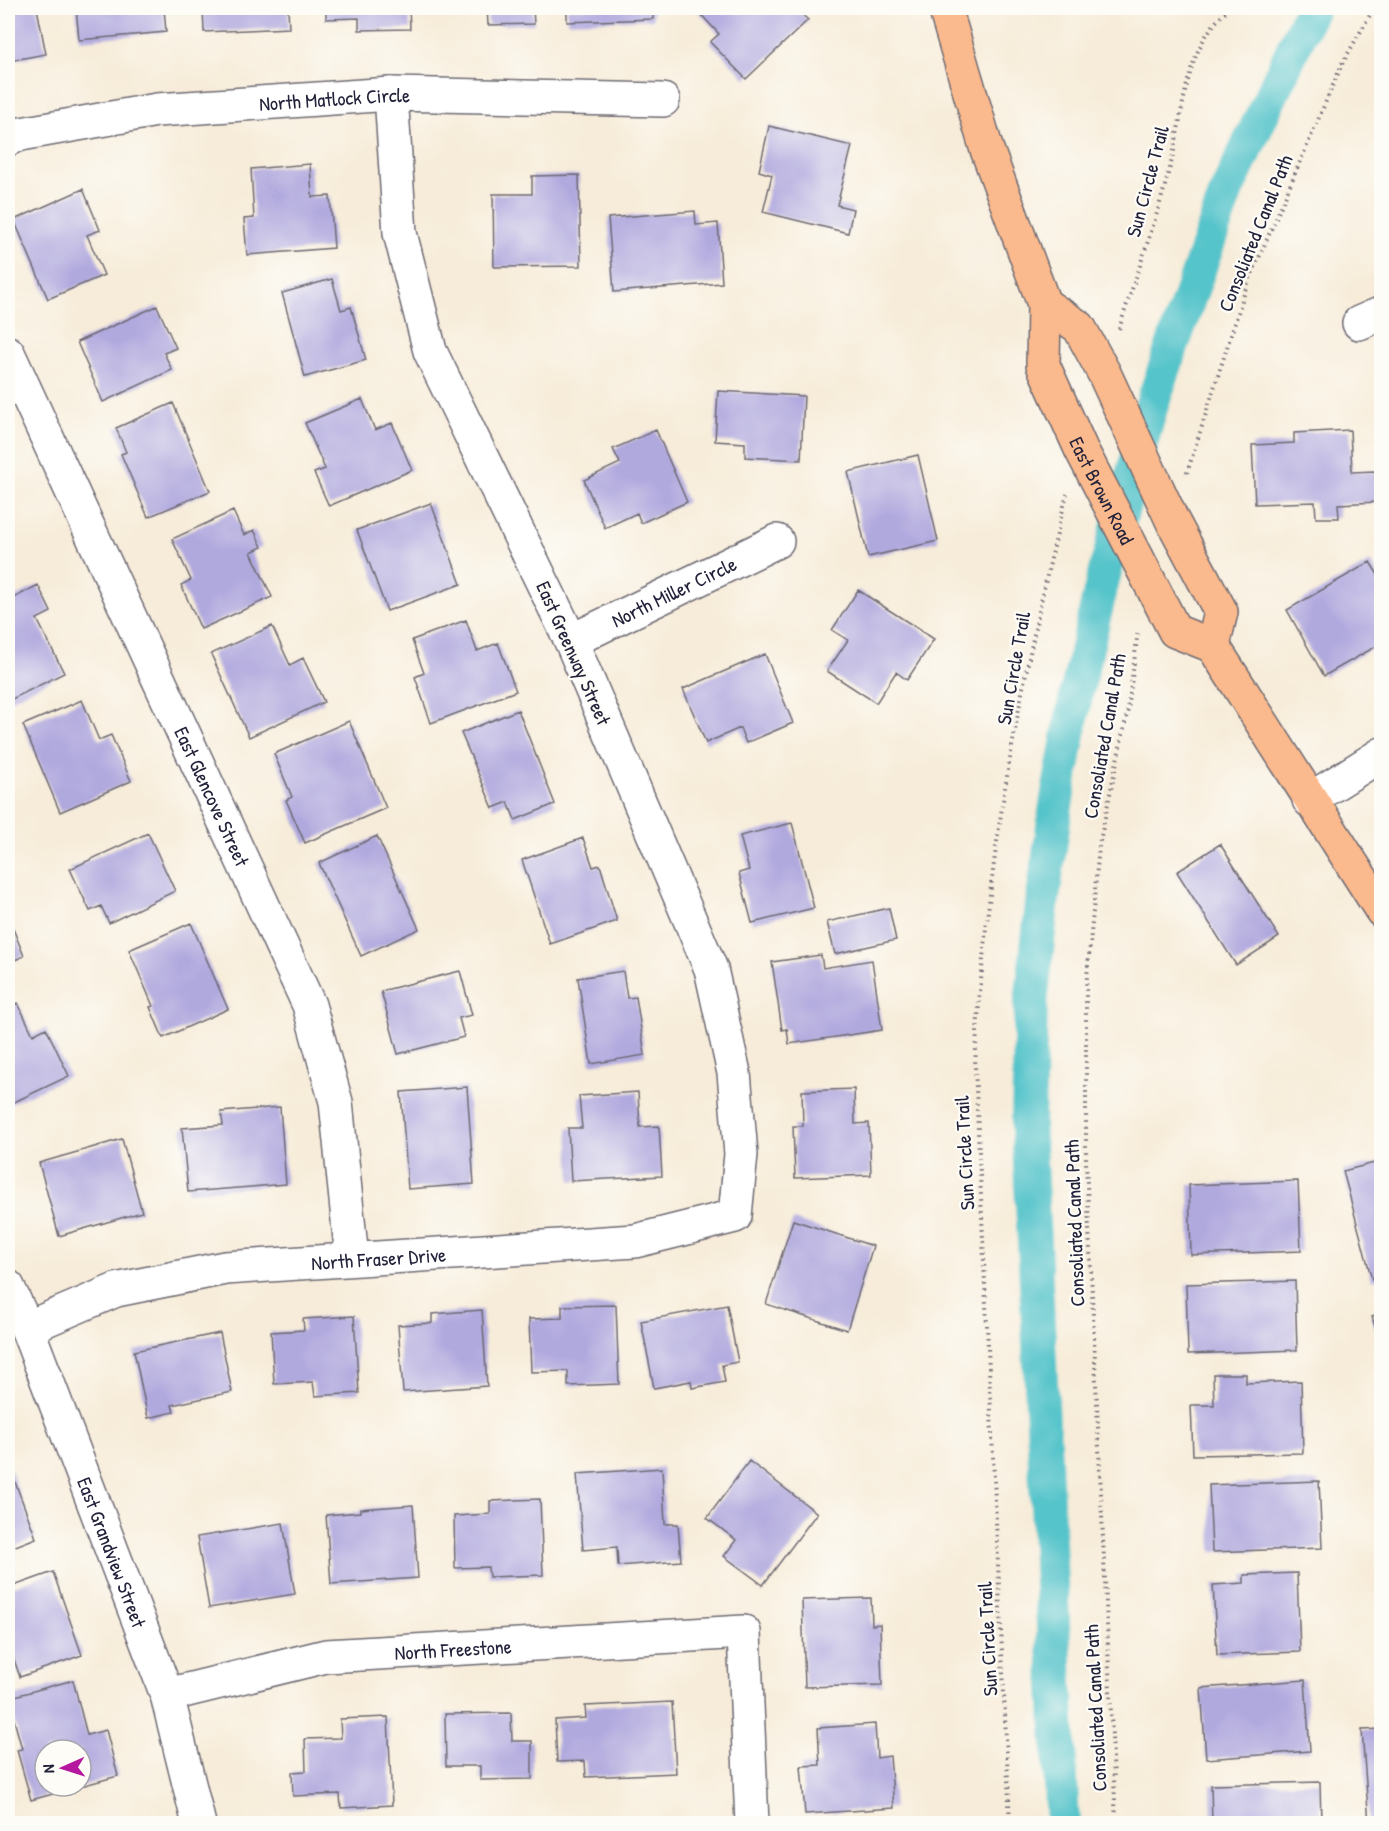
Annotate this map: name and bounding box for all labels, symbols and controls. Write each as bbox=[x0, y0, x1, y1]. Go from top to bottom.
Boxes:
street label: North Matlock Circle bbox=[258, 80, 410, 116]
street label: Sun Circle Trail bbox=[1119, 122, 1175, 240]
street label: Consoliated Canal Path bbox=[1211, 151, 1299, 315]
street label: East Brown Road bbox=[1064, 432, 1141, 549]
street label: North Miller Circle bbox=[607, 549, 741, 633]
street label: East Greenway Street bbox=[530, 577, 618, 730]
street label: Sun Circle Trail bbox=[990, 609, 1036, 727]
street label: Consoliated Canal Path bbox=[1076, 651, 1132, 821]
street label: East Glencove Street bbox=[169, 722, 257, 871]
street label: Sun Circle Trail bbox=[947, 1095, 980, 1211]
street label: Consoliated Canal Path bbox=[1058, 1139, 1090, 1307]
street label: North Fraser Drive bbox=[310, 1240, 447, 1276]
street label: East Grandview Street bbox=[72, 1473, 154, 1632]
street label: Sun Circle Trail bbox=[970, 1581, 1003, 1697]
street label: Consoliated Canal Path bbox=[1077, 1624, 1113, 1792]
street label: North Freestone bbox=[394, 1632, 512, 1666]
north arrow bbox=[33, 1738, 93, 1798]
text: N bbox=[37, 1763, 59, 1774]

